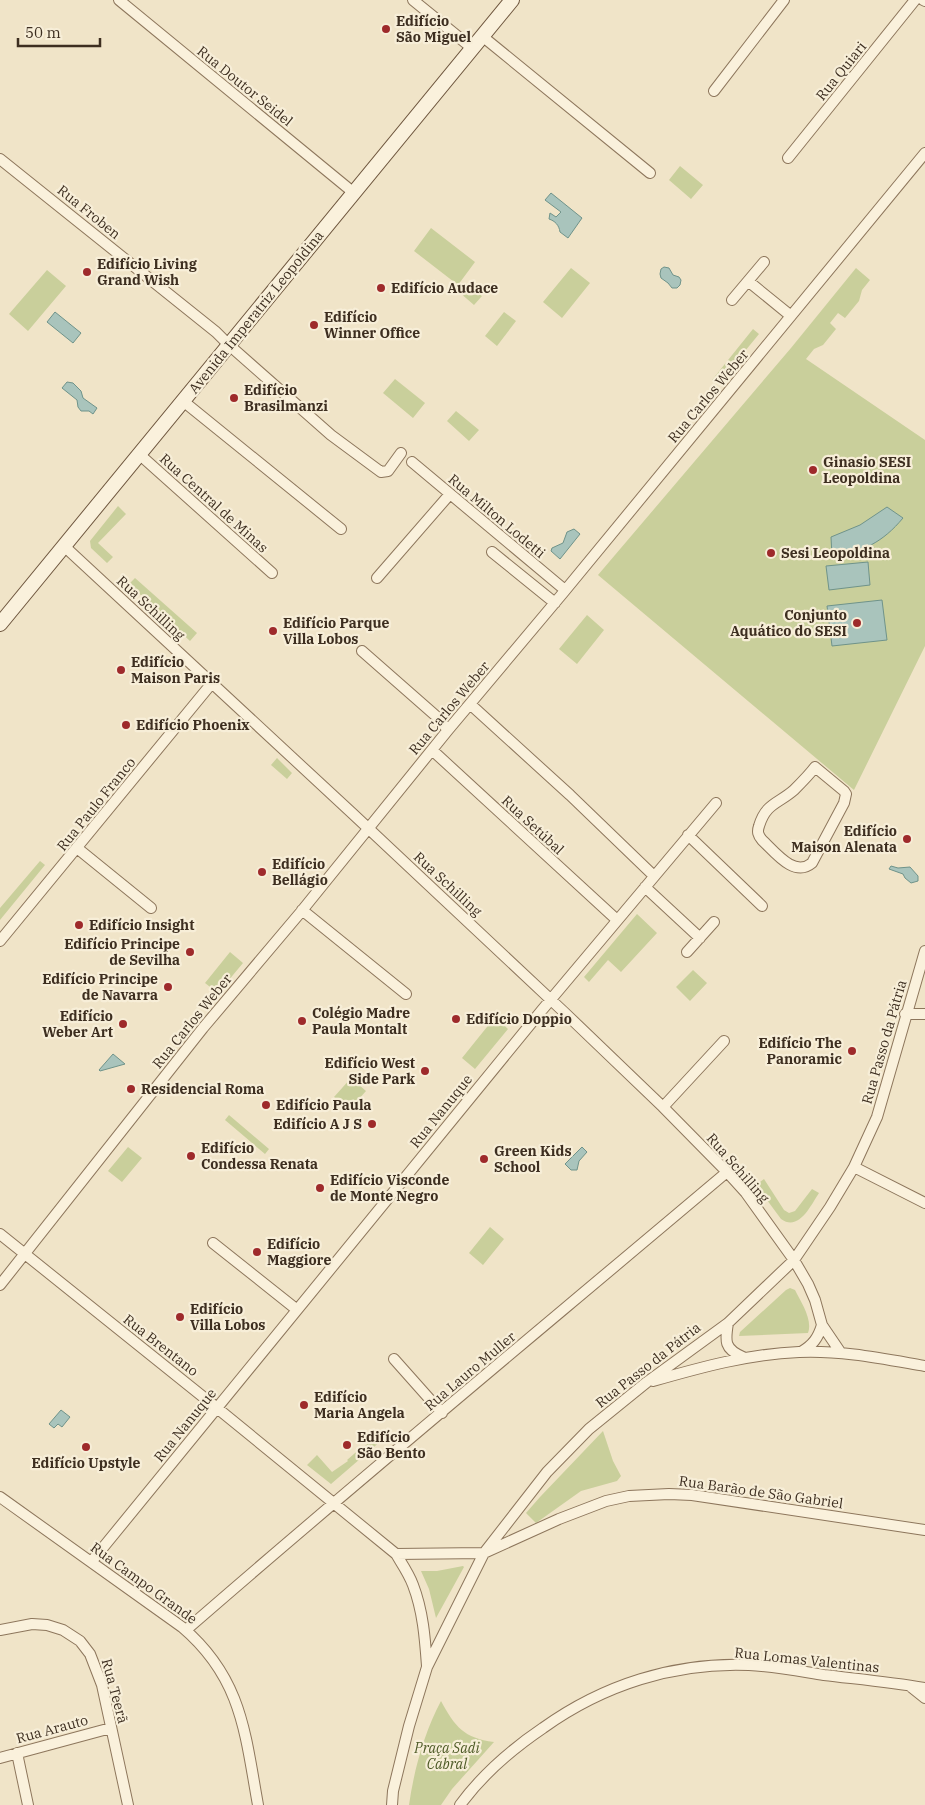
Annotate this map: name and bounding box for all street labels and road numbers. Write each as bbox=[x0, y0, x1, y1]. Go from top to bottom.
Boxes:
street label: Rua Quiari bbox=[812, 38, 870, 104]
street label: Rua Doutor Seidel bbox=[193, 42, 297, 130]
street label: Rua Froben bbox=[54, 181, 124, 243]
street label: Avenida Imperatriz Leopoldina bbox=[185, 226, 328, 397]
street label: Rua Carlos Weber bbox=[664, 345, 753, 446]
street label: Rua Central de Minas bbox=[156, 450, 272, 557]
street label: Rua Milton Lodetti bbox=[445, 470, 549, 562]
street label: Rua Schilling bbox=[113, 572, 189, 644]
street label: Rua Carlos Weber bbox=[405, 657, 494, 758]
street label: Rua Paulo Franco bbox=[53, 753, 139, 854]
street label: Rua Setúbal bbox=[498, 792, 568, 858]
street label: Rua Schilling bbox=[410, 848, 486, 920]
street label: Rua Carlos Weber bbox=[148, 969, 236, 1072]
street label: Rua Passo da Pátria bbox=[858, 977, 910, 1106]
street label: Rua Nanuque bbox=[406, 1071, 476, 1151]
street label: Rua Schilling bbox=[703, 1129, 774, 1207]
street label: Rua Brentano bbox=[120, 1310, 202, 1380]
street label: Rua Passo da Pátria bbox=[592, 1318, 704, 1412]
street label: Rua Lauro Muller bbox=[421, 1327, 520, 1414]
street label: Rua Nanuque bbox=[150, 1385, 220, 1465]
street label: Rua Barão de São Gabriel bbox=[678, 1472, 844, 1512]
street label: Rua Campo Grande bbox=[87, 1538, 201, 1628]
street label: Rua Lomas Valentinas bbox=[734, 1643, 881, 1677]
street label: Rua Teerã bbox=[98, 1657, 132, 1726]
street label: Rua Arauto bbox=[14, 1711, 90, 1747]

